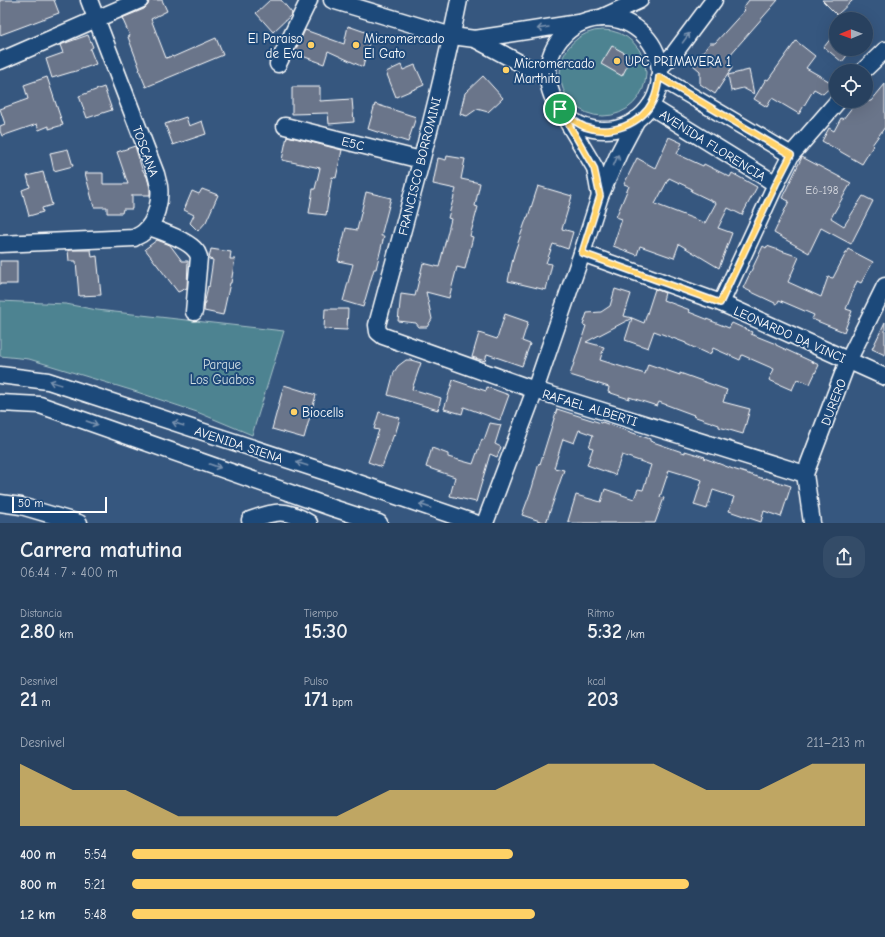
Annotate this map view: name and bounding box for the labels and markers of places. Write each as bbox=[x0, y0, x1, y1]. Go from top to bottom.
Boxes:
place label: El Paraiso de Eva bbox=[248, 31, 303, 61]
place label: Micromercado El Gato bbox=[364, 31, 445, 61]
marker: El Paraiso de Eva bbox=[306, 40, 316, 50]
marker: Micromercado El Gato bbox=[351, 40, 361, 50]
place label: UPC PRIMAVERA 1 bbox=[625, 54, 731, 69]
place label: Micromercado Marthita bbox=[514, 56, 595, 86]
marker: UPC PRIMAVERA 1 bbox=[612, 56, 622, 66]
marker: Micromercado Marthita bbox=[501, 65, 511, 75]
pin bbox=[543, 92, 577, 126]
place label: Biocells bbox=[302, 405, 344, 420]
marker: Biocells bbox=[289, 407, 299, 417]

